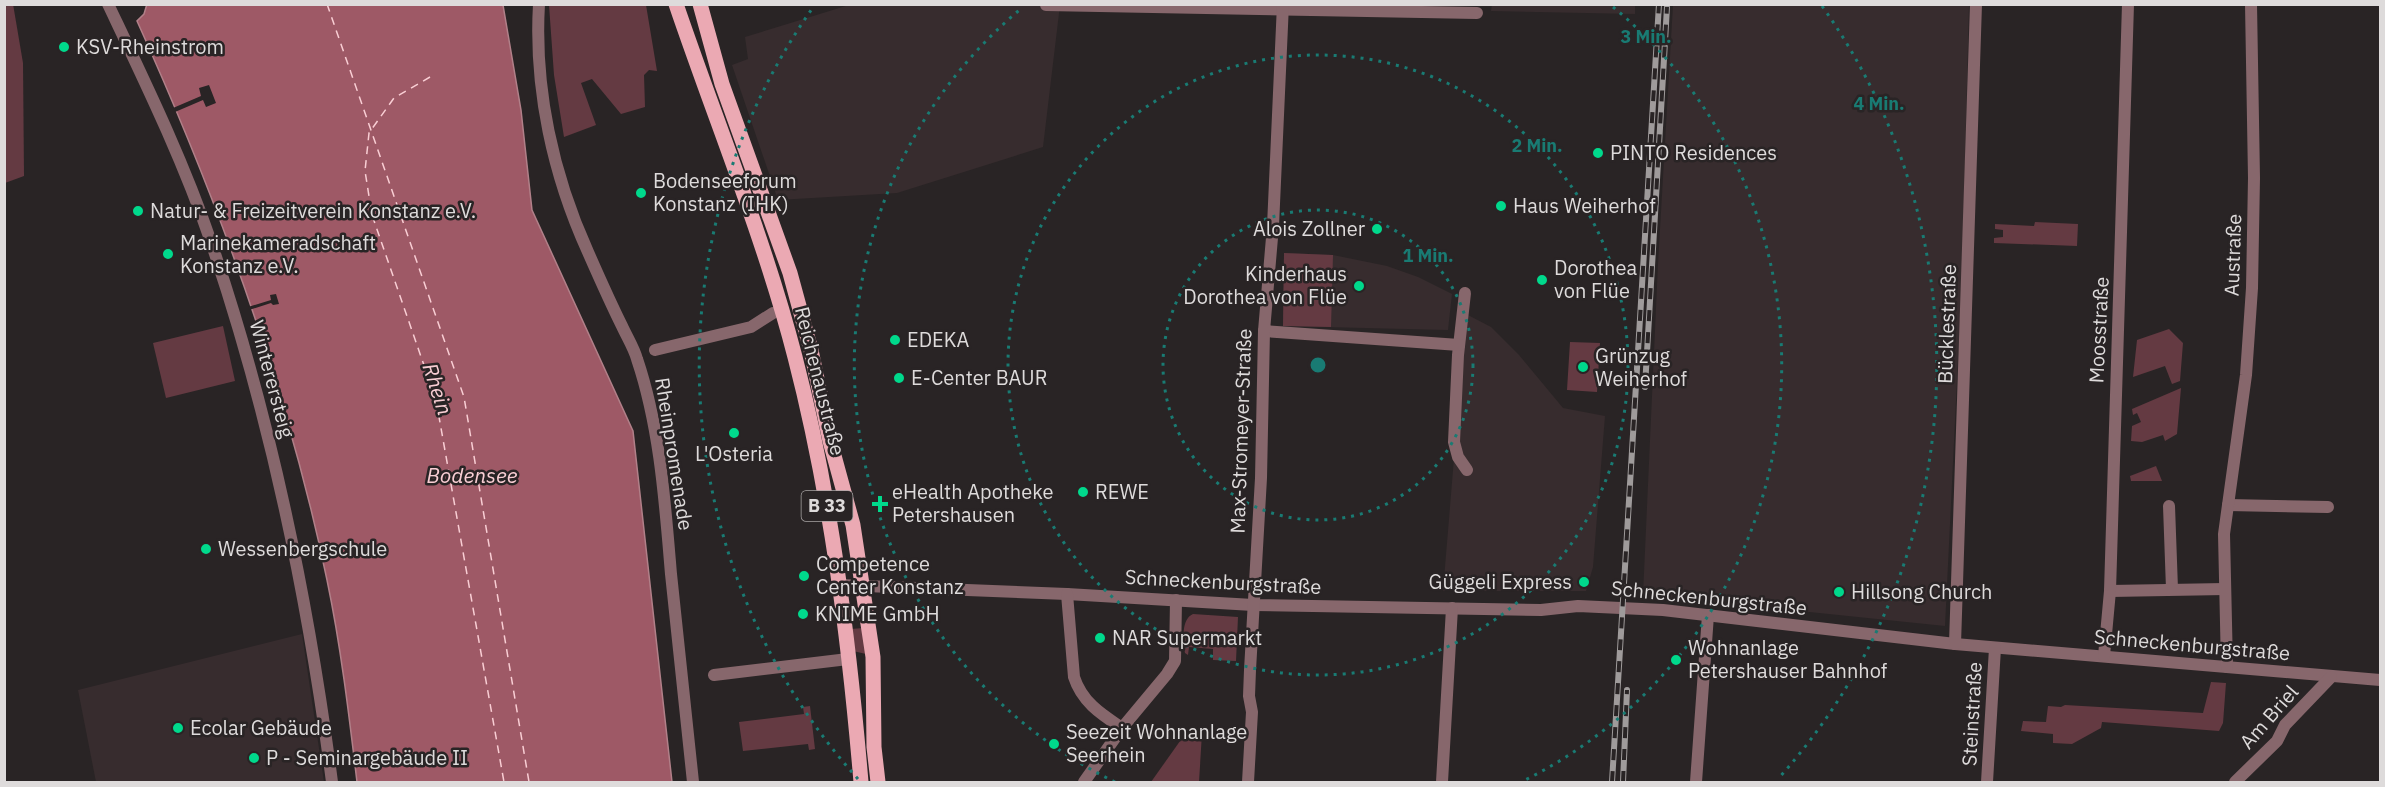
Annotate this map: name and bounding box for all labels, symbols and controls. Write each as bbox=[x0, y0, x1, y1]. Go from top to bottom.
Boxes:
text: 3 Min. bbox=[1620, 25, 1672, 48]
place label: KSV-Rheinstrom bbox=[76, 33, 224, 60]
marker: KSV-Rheinstrom bbox=[57, 40, 71, 54]
text: 4 Min. bbox=[1853, 92, 1905, 115]
text: 2 Min. bbox=[1511, 134, 1563, 157]
place label: PINTO Residences bbox=[1610, 139, 1777, 166]
marker: PINTO Residences bbox=[1591, 146, 1605, 160]
place label: Bodenseeforum Konstanz (IHK) bbox=[653, 167, 797, 217]
marker: Bodenseeforum Konstanz (IHK) bbox=[634, 186, 648, 200]
place label: Haus Weiherhof bbox=[1513, 192, 1656, 219]
place label: Natur- & Freizeitverein Konstanz e.V. bbox=[150, 197, 476, 224]
marker: Haus Weiherhof bbox=[1494, 199, 1508, 213]
marker: Natur- & Freizeitverein Konstanz e.V. bbox=[131, 204, 145, 218]
street label: Austraße bbox=[2218, 213, 2247, 297]
place label: Alois Zollner bbox=[1253, 215, 1365, 242]
marker: Alois Zollner bbox=[1370, 222, 1384, 236]
place label: Marinekameradschaft Konstanz e.V. bbox=[180, 229, 376, 279]
text: 1 Min. bbox=[1402, 244, 1454, 267]
marker: Marinekameradschaft Konstanz e.V. bbox=[161, 247, 175, 261]
place label: Dorothea von Flüe bbox=[1554, 254, 1637, 304]
place label: Kinderhaus Dorothea von Flüe bbox=[1183, 260, 1347, 310]
street label: Bücklestraße bbox=[1931, 264, 1962, 384]
marker: Dorothea von Flüe bbox=[1535, 273, 1549, 287]
street label: Moosstraße bbox=[2082, 276, 2115, 384]
marker: Kinderhaus Dorothea von Flüe bbox=[1352, 279, 1366, 293]
street label: Reichenaustraße bbox=[789, 304, 852, 458]
street label: Winterersteig bbox=[244, 317, 301, 441]
place label: EDEKA bbox=[907, 326, 969, 353]
street label: Max-Stromeyer-Straße bbox=[1223, 328, 1258, 534]
marker: EDEKA bbox=[888, 333, 902, 347]
place label: Grünzug Weiherhof bbox=[1595, 342, 1688, 392]
centre of rings bbox=[1308, 355, 1328, 375]
water label: Rhein bbox=[416, 359, 459, 418]
marker: Grünzug Weiherhof bbox=[1576, 360, 1590, 374]
place label: E-Center BAUR bbox=[911, 364, 1047, 391]
marker: E-Center BAUR bbox=[892, 371, 906, 385]
street label: Rheinpromenade bbox=[649, 375, 700, 532]
marker: L'Osteria bbox=[727, 426, 741, 440]
place label: L'Osteria bbox=[695, 440, 773, 467]
water label: Bodensee bbox=[427, 461, 518, 489]
place label: eHealth Apotheke Petershausen bbox=[892, 478, 1053, 528]
place label: REWE bbox=[1095, 478, 1149, 505]
marker: REWE bbox=[1076, 485, 1090, 499]
road number: B 33 bbox=[802, 491, 852, 521]
marker: eHealth Apotheke Petershausen bbox=[873, 497, 887, 511]
place label: Wessenbergschule bbox=[218, 535, 387, 562]
marker: Wessenbergschule bbox=[199, 542, 213, 556]
place label: Competence Center Konstanz bbox=[816, 550, 963, 600]
street label: Schneckenburgstraße bbox=[1124, 563, 1322, 600]
place label: Güggeli Express bbox=[1429, 568, 1572, 595]
marker: Competence Center Konstanz bbox=[797, 569, 811, 583]
street label: Schneckenburgstraße bbox=[1610, 574, 1808, 621]
marker: Güggeli Express bbox=[1577, 575, 1591, 589]
place label: Hillsong Church bbox=[1851, 578, 1992, 605]
marker: Hillsong Church bbox=[1832, 585, 1846, 599]
place label: KNIME GmbH bbox=[815, 600, 940, 627]
marker: KNIME GmbH bbox=[796, 607, 810, 621]
street label: Schneckenburgstraße bbox=[2093, 622, 2291, 667]
place label: NAR Supermarkt bbox=[1112, 624, 1262, 651]
marker: NAR Supermarkt bbox=[1093, 631, 1107, 645]
place label: Wohnanlage Petershauser Bahnhof bbox=[1688, 634, 1888, 684]
marker: Wohnanlage Petershauser Bahnhof bbox=[1669, 653, 1683, 667]
street label: Steinstraße bbox=[1955, 661, 1988, 767]
street label: Am Briel bbox=[2233, 679, 2304, 755]
place label: Ecolar Gebäude bbox=[190, 714, 332, 741]
place label: Seezeit Wohnanlage Seerhein bbox=[1066, 718, 1247, 768]
marker: Ecolar Gebäude bbox=[171, 721, 185, 735]
marker: Seezeit Wohnanlage Seerhein bbox=[1047, 737, 1061, 751]
place label: P - Seminargebäude II bbox=[266, 744, 468, 771]
marker: P - Seminargebäude II bbox=[247, 751, 261, 765]

